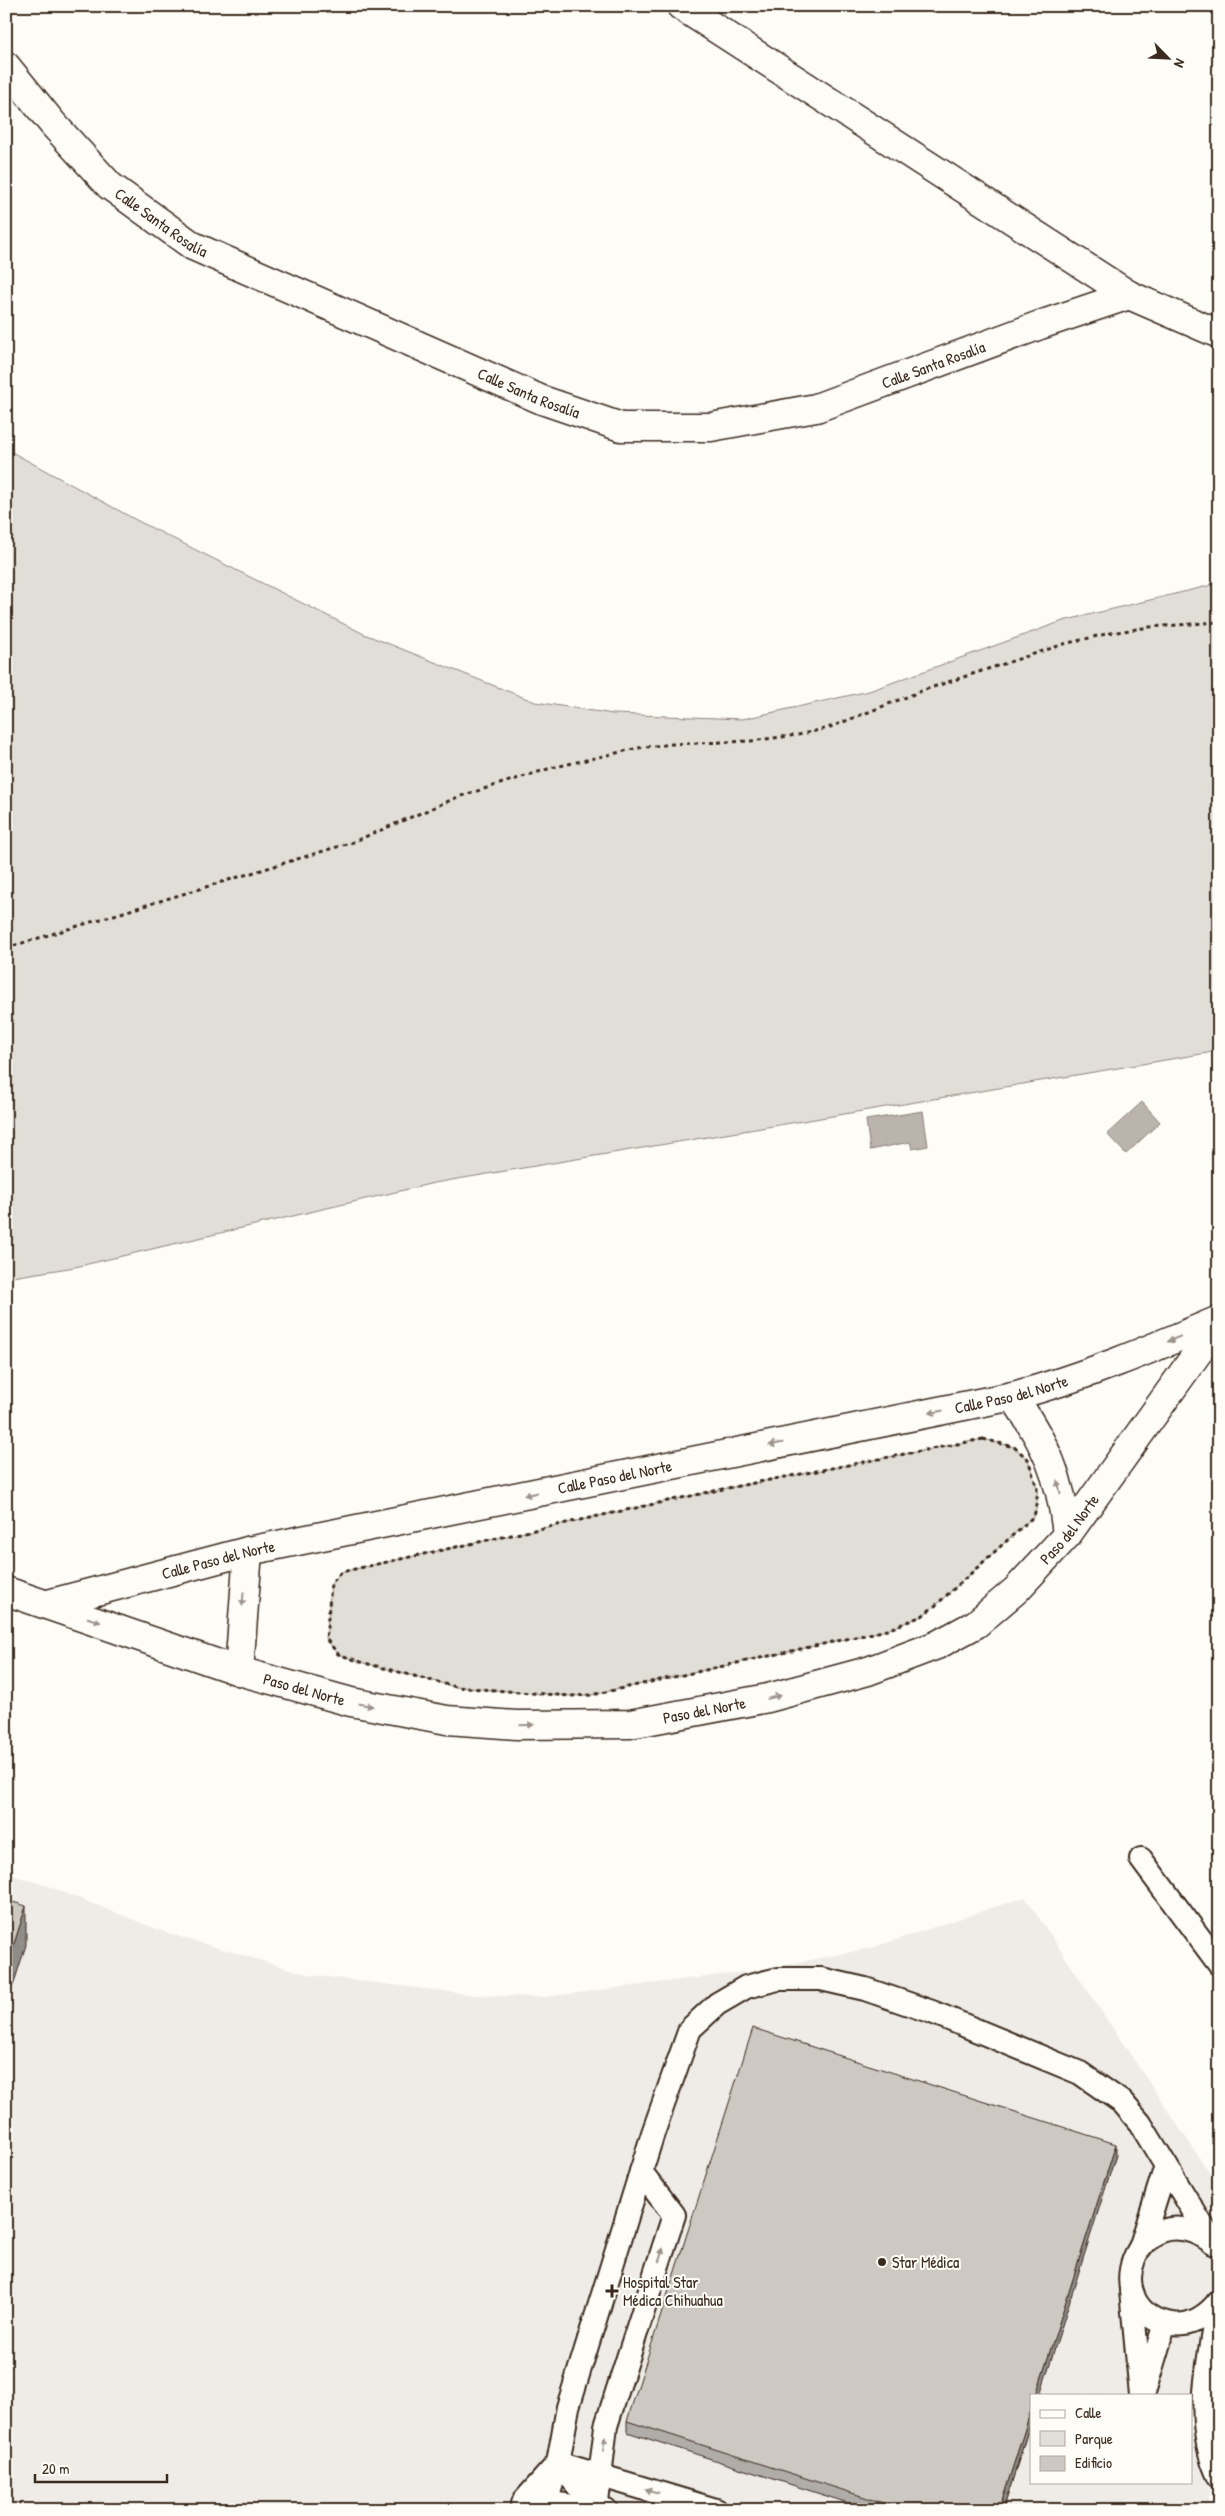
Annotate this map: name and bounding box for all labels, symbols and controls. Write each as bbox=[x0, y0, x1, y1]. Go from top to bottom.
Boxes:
north arrow bbox=[1142, 32, 1192, 82]
text: N bbox=[1170, 56, 1191, 71]
street label: Calle Santa Rosalía bbox=[111, 182, 211, 262]
street label: Calle Santa Rosalía bbox=[878, 335, 988, 394]
street label: Calle Santa Rosalía bbox=[474, 362, 583, 423]
one-way arrow bbox=[1167, 1336, 1181, 1344]
street label: Calle Paso del Norte bbox=[953, 1369, 1071, 1419]
one-way arrow bbox=[928, 1408, 943, 1416]
one-way arrow bbox=[769, 1440, 784, 1448]
street label: Calle Paso del Norte bbox=[556, 1454, 674, 1499]
one-way arrow bbox=[1055, 1479, 1063, 1494]
street label: Paso del Norte bbox=[1035, 1489, 1104, 1569]
one-way arrow bbox=[523, 1490, 539, 1498]
street label: Calle Paso del Norte bbox=[159, 1535, 277, 1584]
one-way arrow bbox=[239, 1592, 247, 1608]
one-way arrow bbox=[87, 1616, 102, 1624]
street label: Paso del Norte bbox=[261, 1667, 348, 1711]
street label: Paso del Norte bbox=[661, 1691, 748, 1729]
one-way arrow bbox=[767, 1692, 782, 1700]
one-way arrow bbox=[358, 1701, 374, 1709]
one-way arrow bbox=[519, 1721, 535, 1729]
one-way arrow bbox=[658, 2248, 665, 2263]
place label: Star Médica bbox=[892, 2251, 959, 2273]
marker: Star Médica bbox=[876, 2256, 888, 2268]
place label: Hospital Star Médica Chihuahua bbox=[623, 2271, 723, 2311]
marker: Hospital Star Médica Chihuahua bbox=[605, 2284, 619, 2298]
legend bbox=[1030, 2394, 1192, 2484]
text: Calle bbox=[1075, 2402, 1102, 2423]
text: Parque bbox=[1075, 2428, 1113, 2449]
one-way arrow bbox=[600, 2436, 608, 2452]
scale bar bbox=[35, 2451, 168, 2483]
text: Edificio bbox=[1075, 2452, 1112, 2473]
text: 20 m bbox=[42, 2458, 69, 2479]
one-way arrow bbox=[645, 2487, 660, 2495]

